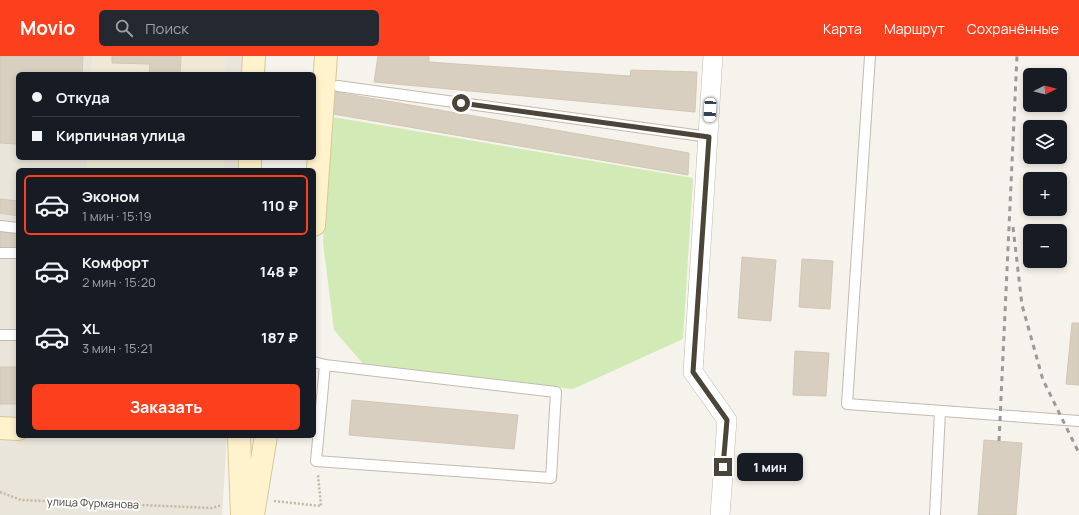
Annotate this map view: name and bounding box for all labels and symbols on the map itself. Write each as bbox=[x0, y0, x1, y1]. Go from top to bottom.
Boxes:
north arrow bbox=[1023, 68, 1067, 112]
route start bbox=[452, 94, 470, 112]
car bbox=[703, 98, 717, 122]
callout: 1 мин bbox=[737, 453, 803, 481]
route end bbox=[714, 458, 732, 476]
street label: улица Фурманова bbox=[47, 493, 139, 512]

